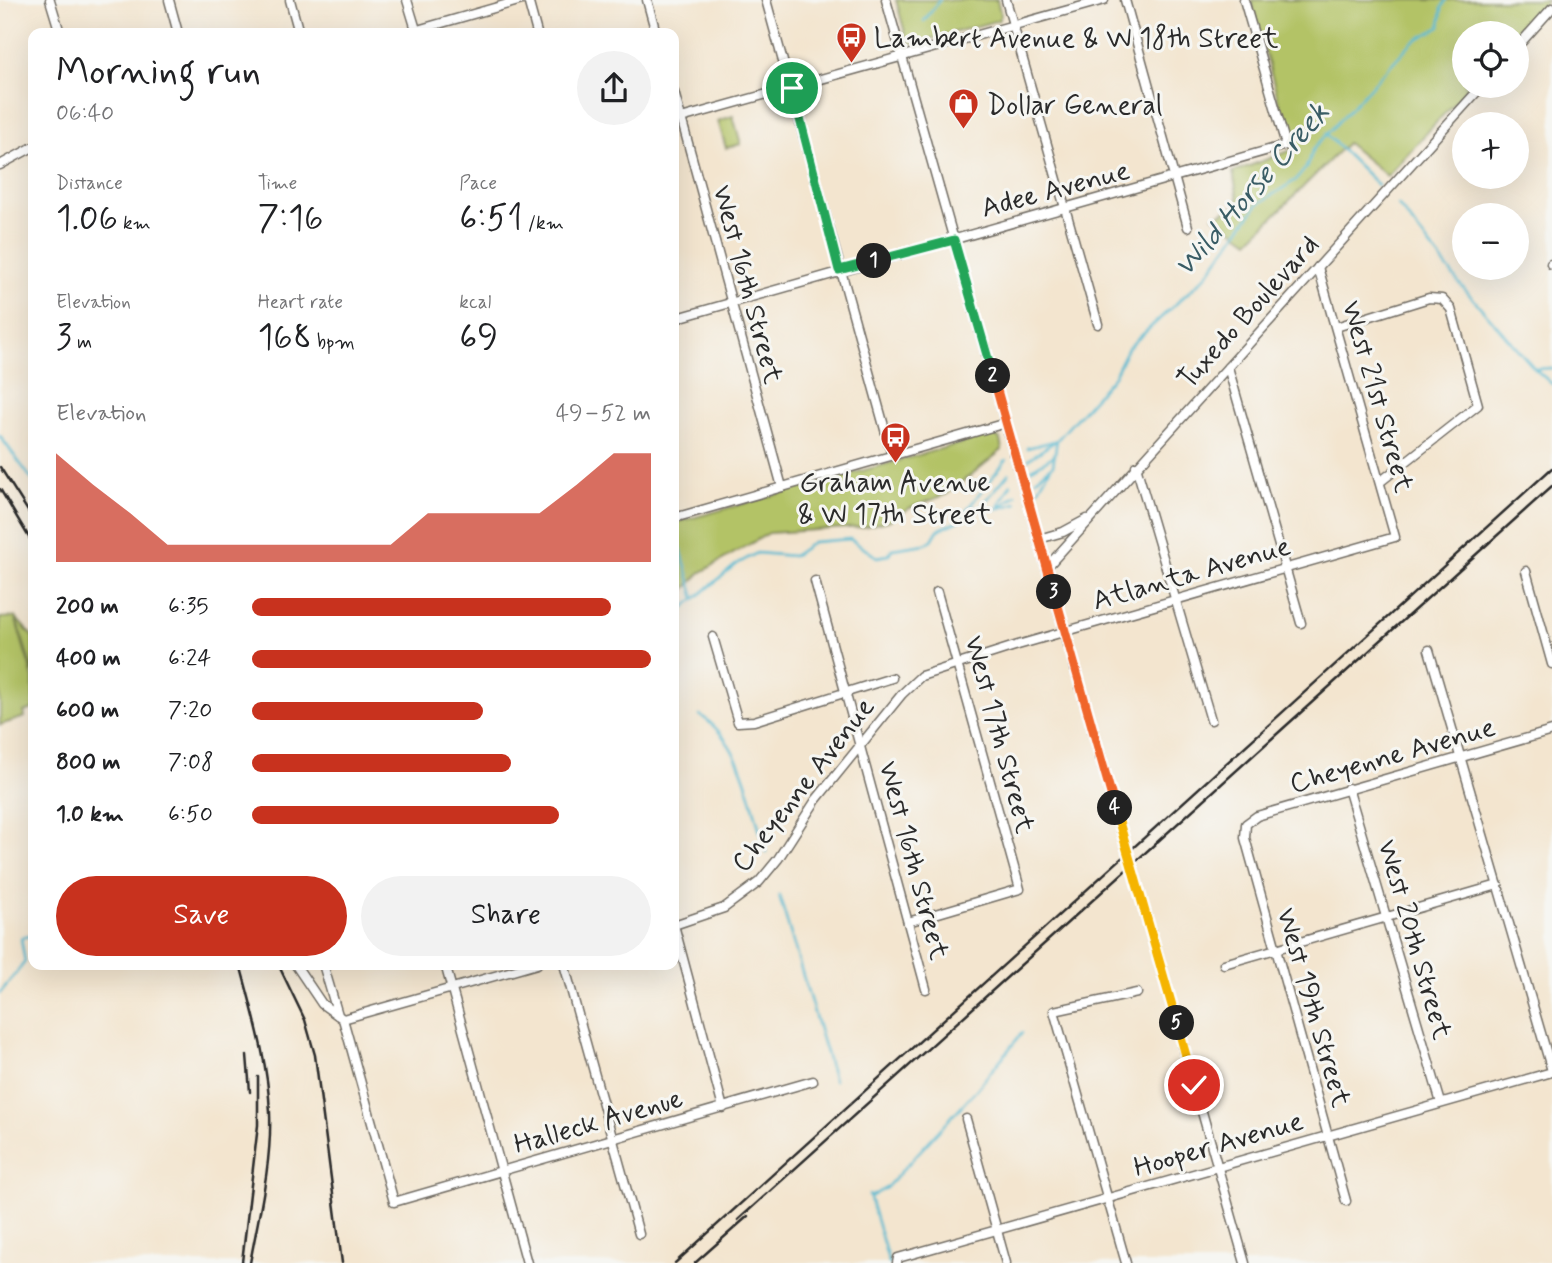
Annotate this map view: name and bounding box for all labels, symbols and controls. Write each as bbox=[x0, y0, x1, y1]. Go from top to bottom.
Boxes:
bus stop icon: Lambert Avenue & W 18th Street bbox=[834, 20, 868, 64]
place label: Lambert Avenue & W 18th Street bbox=[874, 21, 1279, 58]
map controls bbox=[1452, 21, 1529, 280]
button: locate bbox=[1452, 21, 1529, 98]
text: Morning run bbox=[56, 48, 261, 97]
button: share bbox=[577, 51, 651, 125]
pin bbox=[762, 58, 822, 118]
icon: arrive bbox=[773, 69, 811, 107]
shop icon: Dollar General bbox=[947, 87, 981, 131]
place label: Dollar General bbox=[987, 88, 1163, 125]
water label: Wild Horse Creek bbox=[1166, 95, 1339, 285]
text: 06:40 bbox=[56, 99, 114, 129]
button: + bbox=[1452, 112, 1529, 189]
street label: Adee Avenue bbox=[977, 153, 1134, 228]
text: Distance bbox=[56, 171, 123, 196]
text: Time bbox=[258, 171, 297, 196]
text: Pace bbox=[459, 171, 497, 196]
street label: West 16th Street bbox=[702, 181, 791, 389]
text: 1.06 bbox=[56, 196, 118, 242]
text: 7:16 bbox=[258, 196, 323, 242]
text: 6:51 bbox=[459, 196, 523, 242]
button: − bbox=[1452, 203, 1529, 280]
text: km bbox=[118, 211, 151, 236]
text: /km bbox=[523, 211, 564, 236]
street label: Tuxedo Boulevard bbox=[1170, 228, 1328, 398]
pin: 1 bbox=[856, 244, 892, 278]
text: 1 bbox=[869, 248, 878, 273]
text: Elevation bbox=[56, 290, 131, 315]
text: Heart rate bbox=[258, 290, 343, 315]
text: kcal bbox=[459, 290, 491, 315]
street label: West 21st Street bbox=[1332, 297, 1422, 497]
text: 3 bbox=[56, 315, 72, 361]
text: 168 bbox=[258, 315, 312, 361]
text: 69 bbox=[459, 315, 498, 361]
text: m bbox=[72, 330, 92, 355]
text: bpm bbox=[312, 330, 355, 355]
pin: 2 bbox=[976, 358, 1010, 394]
text: 2 bbox=[988, 363, 997, 388]
text: Elevation bbox=[56, 399, 147, 429]
text: 49–52 m bbox=[556, 399, 651, 429]
bus stop icon: Graham Avenue & W 17th Street bbox=[878, 420, 912, 464]
place label: Graham Avenue & W 17th Street bbox=[798, 465, 993, 534]
street label: Atlanta Avenue bbox=[1088, 528, 1295, 620]
pin: 3 bbox=[1036, 574, 1072, 610]
text: 3 bbox=[1049, 579, 1058, 604]
text: 200 m bbox=[56, 592, 119, 622]
text: 6:35 bbox=[168, 592, 209, 622]
street label: West 17th Street bbox=[954, 632, 1043, 838]
text: 400 m bbox=[56, 644, 121, 674]
text: 6:24 bbox=[168, 644, 211, 674]
street label: Cheyenne Avenue bbox=[724, 691, 884, 881]
text: 600 m bbox=[56, 696, 119, 726]
text: 7:20 bbox=[168, 696, 213, 726]
street label: Cheyenne Avenue bbox=[1286, 709, 1500, 803]
text: 800 m bbox=[56, 748, 120, 778]
text: 7:08 bbox=[168, 748, 214, 778]
street label: West 16th Street bbox=[868, 757, 957, 965]
pin: 4 bbox=[1098, 790, 1132, 826]
text: 4 bbox=[1109, 795, 1120, 820]
text: 1.0 km bbox=[56, 800, 124, 830]
text: 6:50 bbox=[168, 800, 213, 830]
street label: West 20th Street bbox=[1367, 836, 1460, 1044]
button: Save bbox=[56, 876, 347, 956]
button: Share bbox=[361, 876, 651, 956]
street label: West 19th Street bbox=[1266, 904, 1359, 1112]
pin: 5 bbox=[1160, 1006, 1194, 1040]
text: 5 bbox=[1171, 1010, 1182, 1035]
pin bbox=[1164, 1055, 1224, 1115]
icon: check bbox=[1175, 1066, 1213, 1104]
street label: Halleck Avenue bbox=[510, 1081, 687, 1164]
street label: Hooper Avenue bbox=[1130, 1104, 1308, 1187]

